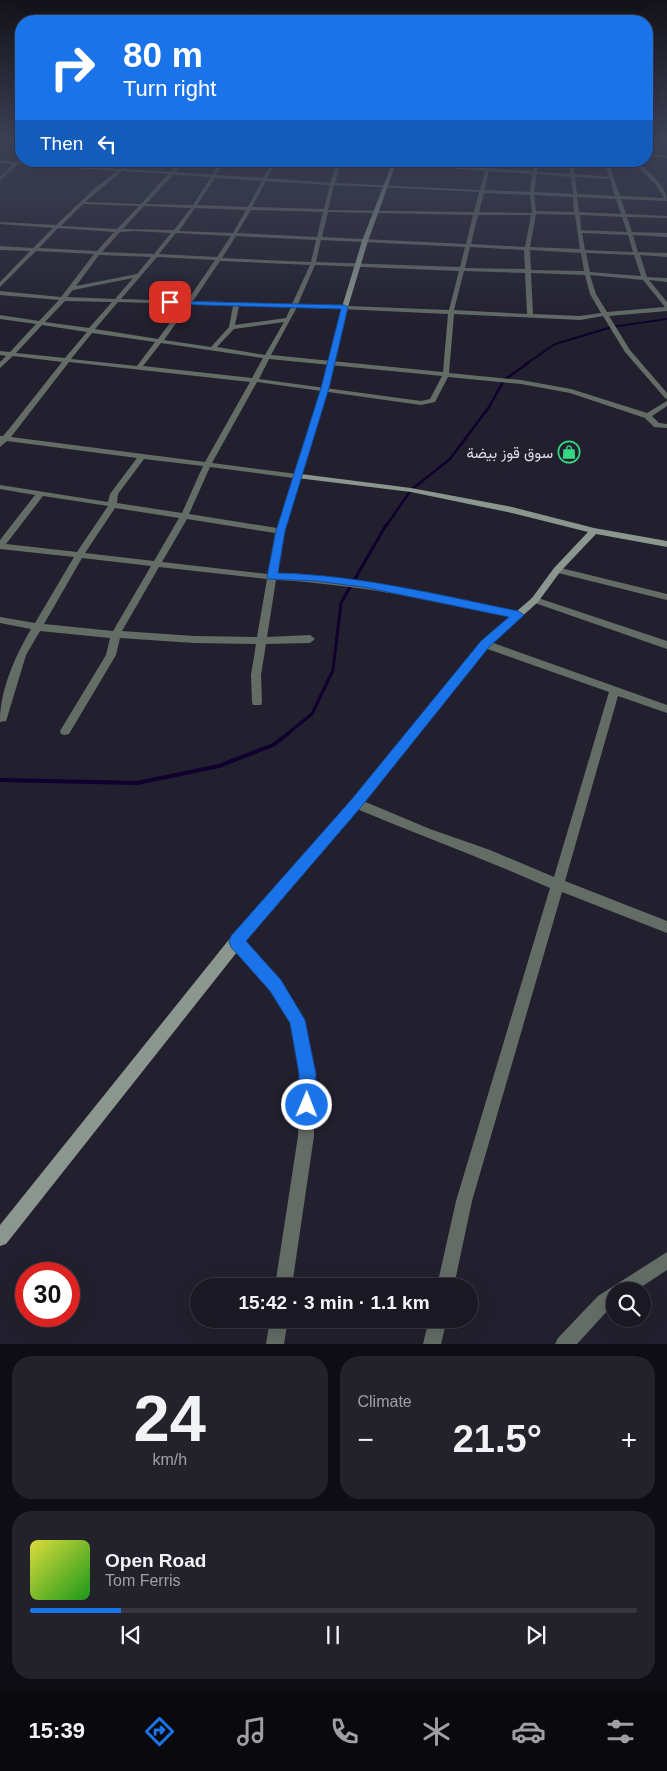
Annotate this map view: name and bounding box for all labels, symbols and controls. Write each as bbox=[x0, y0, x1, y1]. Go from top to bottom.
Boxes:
icon: right bbox=[40, 35, 105, 100]
text: 80 m bbox=[123, 35, 203, 74]
text: Turn right bbox=[123, 76, 216, 101]
icon: left bbox=[93, 130, 121, 158]
text: Then bbox=[40, 133, 83, 154]
pin bbox=[149, 281, 191, 323]
icon: arrive bbox=[156, 288, 184, 316]
shop icon: سوق قوز بيضة bbox=[557, 440, 581, 464]
place label: سوق قوز بيضة bbox=[467, 444, 553, 462]
position arrow bbox=[280, 1078, 332, 1130]
speed limit sign: 30 bbox=[15, 1262, 80, 1327]
map controls bbox=[606, 1282, 651, 1327]
button: search bbox=[606, 1282, 651, 1327]
text: 15:42 · 3 min · 1.1 km bbox=[238, 1292, 430, 1313]
text: 24 bbox=[134, 1382, 206, 1455]
text: Climate bbox=[358, 1393, 412, 1410]
text: 21.5° bbox=[453, 1418, 542, 1460]
text: − bbox=[358, 1424, 374, 1455]
text: + bbox=[621, 1424, 637, 1455]
text: km/h bbox=[152, 1451, 187, 1468]
text: Open Road bbox=[105, 1550, 206, 1571]
text: Tom Ferris bbox=[105, 1572, 181, 1589]
icon: previous bbox=[117, 1621, 145, 1649]
icon: pause bbox=[319, 1621, 347, 1649]
icon: next bbox=[522, 1621, 550, 1649]
icon: directions bbox=[142, 1714, 177, 1749]
icon: music bbox=[234, 1714, 269, 1749]
icon: phone bbox=[327, 1714, 362, 1749]
icon: climate bbox=[419, 1714, 454, 1749]
icon: car bbox=[511, 1714, 546, 1749]
icon: filters bbox=[603, 1714, 638, 1749]
text: 15:39 bbox=[29, 1718, 85, 1743]

